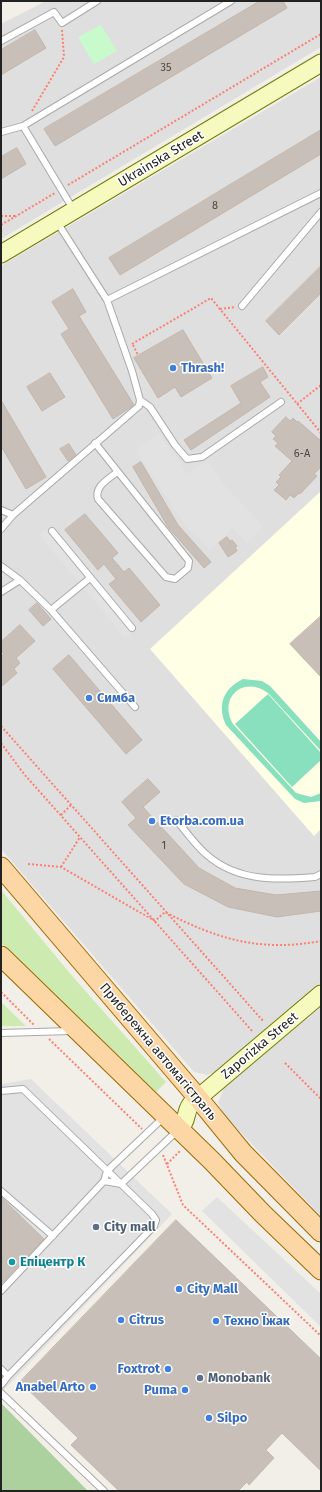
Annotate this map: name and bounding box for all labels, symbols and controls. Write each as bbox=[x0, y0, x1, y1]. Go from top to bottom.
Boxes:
house number: 35 bbox=[161, 61, 171, 75]
street label: Ukrainska Street bbox=[116, 127, 206, 191]
house number: 8 bbox=[212, 199, 218, 213]
place label: Thrash! bbox=[181, 360, 224, 376]
marker: Thrash! bbox=[168, 363, 178, 373]
house number: 6-А bbox=[294, 447, 310, 461]
place label: Симба bbox=[97, 690, 135, 706]
marker: Симба bbox=[84, 693, 94, 703]
place label: Etorba.com.ua bbox=[160, 813, 244, 829]
marker: Etorba.com.ua bbox=[147, 816, 157, 826]
house number: 1 bbox=[162, 839, 166, 853]
street label: Прибережна автомагістраль bbox=[96, 980, 220, 1124]
street label: Zaporizka Street bbox=[218, 1009, 302, 1083]
place label: City mall bbox=[104, 1219, 156, 1235]
marker: City mall bbox=[91, 1222, 101, 1232]
place label: Епіцентр К bbox=[20, 1254, 85, 1270]
marker: Епіцентр К bbox=[7, 1257, 17, 1267]
place label: City Mall bbox=[187, 1281, 238, 1297]
marker: City Mall bbox=[174, 1284, 184, 1294]
place label: Citrus bbox=[129, 1312, 164, 1328]
place label: Техно Їжак bbox=[224, 1313, 290, 1329]
marker: Citrus bbox=[116, 1315, 126, 1325]
marker: Техно Їжак bbox=[211, 1316, 221, 1326]
place label: Foxtrot bbox=[118, 1361, 160, 1377]
marker: Foxtrot bbox=[163, 1364, 173, 1374]
place label: Monobank bbox=[208, 1370, 270, 1386]
marker: Monobank bbox=[195, 1373, 205, 1383]
place label: Anabel Arto bbox=[16, 1379, 85, 1395]
marker: Anabel Arto bbox=[88, 1382, 98, 1392]
place label: Puma bbox=[144, 1382, 177, 1398]
marker: Puma bbox=[180, 1385, 190, 1395]
place label: Silpo bbox=[217, 1410, 247, 1426]
marker: Silpo bbox=[204, 1413, 214, 1423]

